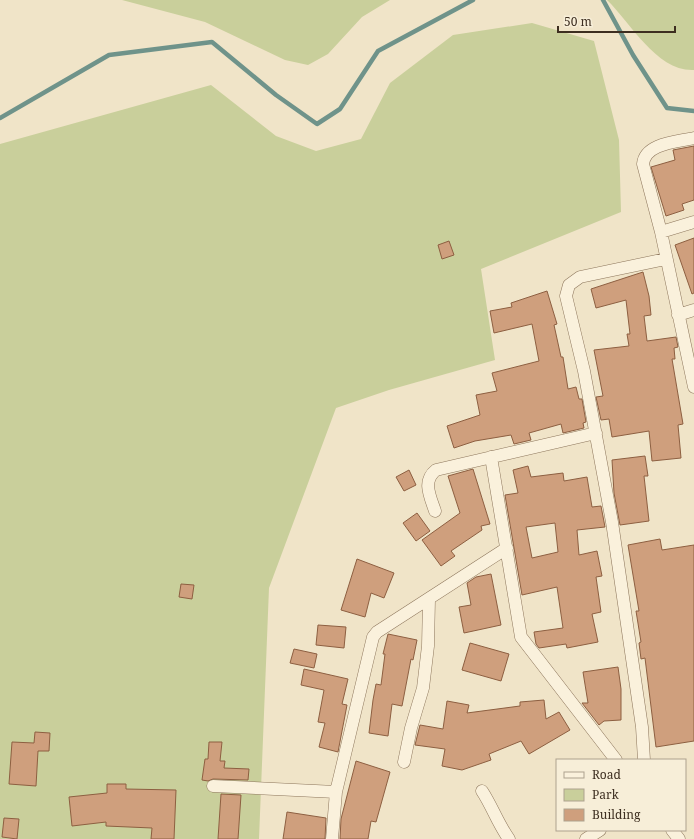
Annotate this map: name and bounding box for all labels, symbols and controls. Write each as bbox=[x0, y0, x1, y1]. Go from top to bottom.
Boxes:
scale bar bbox=[558, 8, 675, 34]
text: 50 m bbox=[564, 13, 592, 30]
legend bbox=[556, 759, 686, 831]
text: Road bbox=[592, 766, 622, 783]
text: Park bbox=[592, 786, 620, 803]
text: Building bbox=[592, 806, 641, 823]

